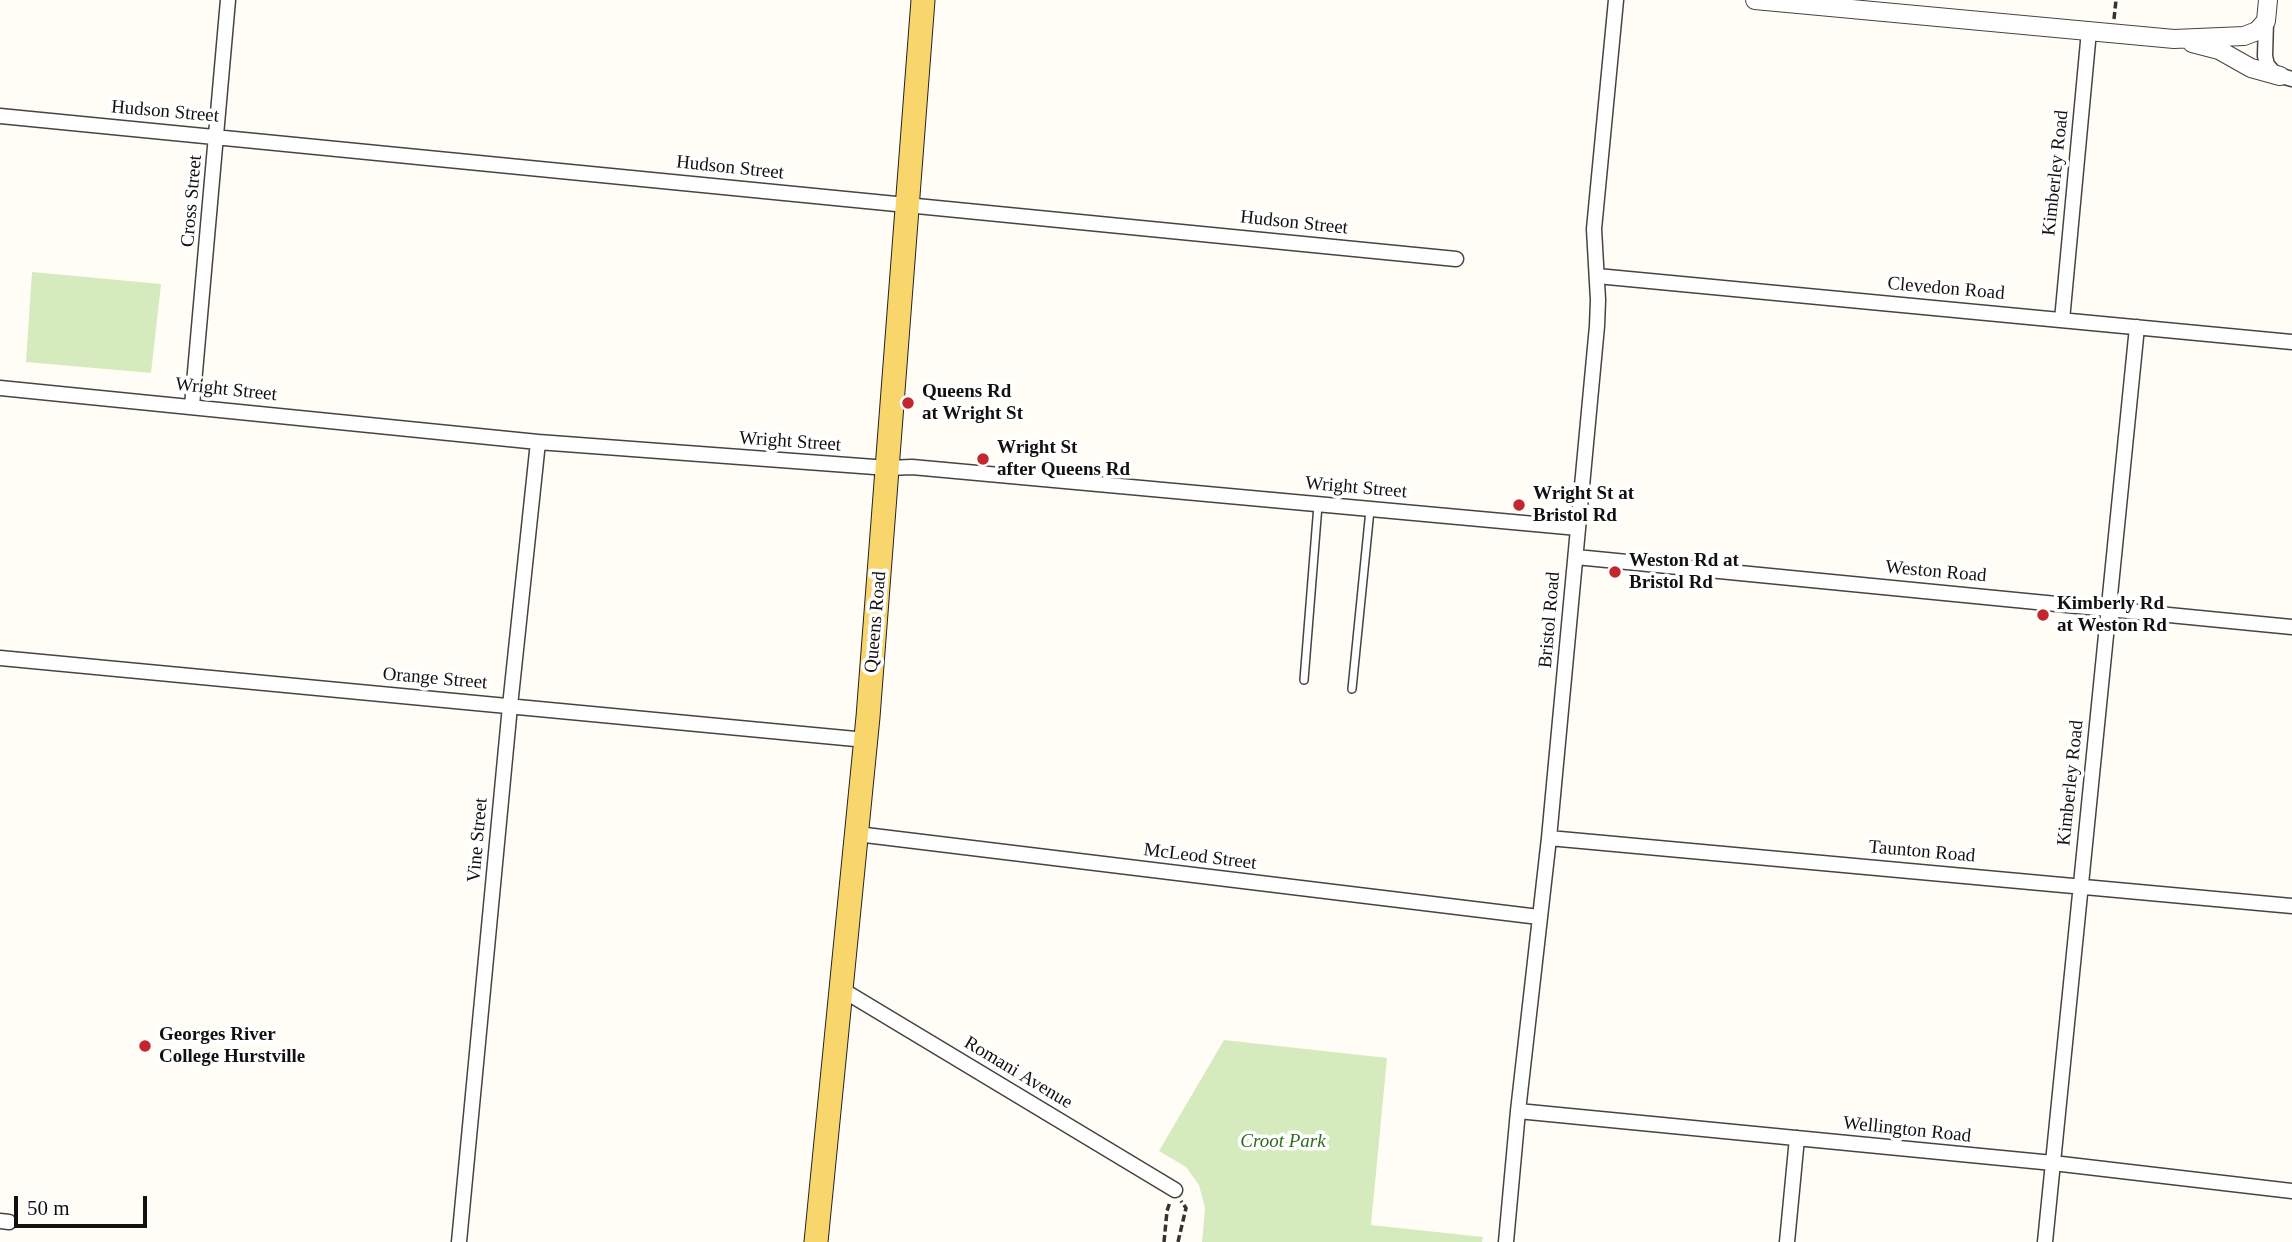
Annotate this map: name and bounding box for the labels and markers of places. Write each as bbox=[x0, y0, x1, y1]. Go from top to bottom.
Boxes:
place label: Queens Rd at Wright St bbox=[922, 381, 1023, 425]
marker: Queens Rd at Wright St bbox=[900, 395, 916, 411]
place label: Wright St after Queens Rd bbox=[997, 437, 1130, 481]
marker: Wright St after Queens Rd bbox=[975, 451, 991, 467]
place label: Wright St at Bristol Rd bbox=[1533, 483, 1634, 527]
marker: Wright St at Bristol Rd bbox=[1511, 497, 1527, 513]
place label: Weston Rd at Bristol Rd bbox=[1629, 550, 1739, 594]
marker: Weston Rd at Bristol Rd bbox=[1607, 564, 1623, 580]
place label: Kimberly Rd at Weston Rd bbox=[2057, 593, 2167, 637]
marker: Kimberly Rd at Weston Rd bbox=[2035, 607, 2051, 623]
place label: Georges River College Hurstville bbox=[159, 1024, 305, 1068]
marker: Georges River College Hurstville bbox=[137, 1038, 153, 1054]

